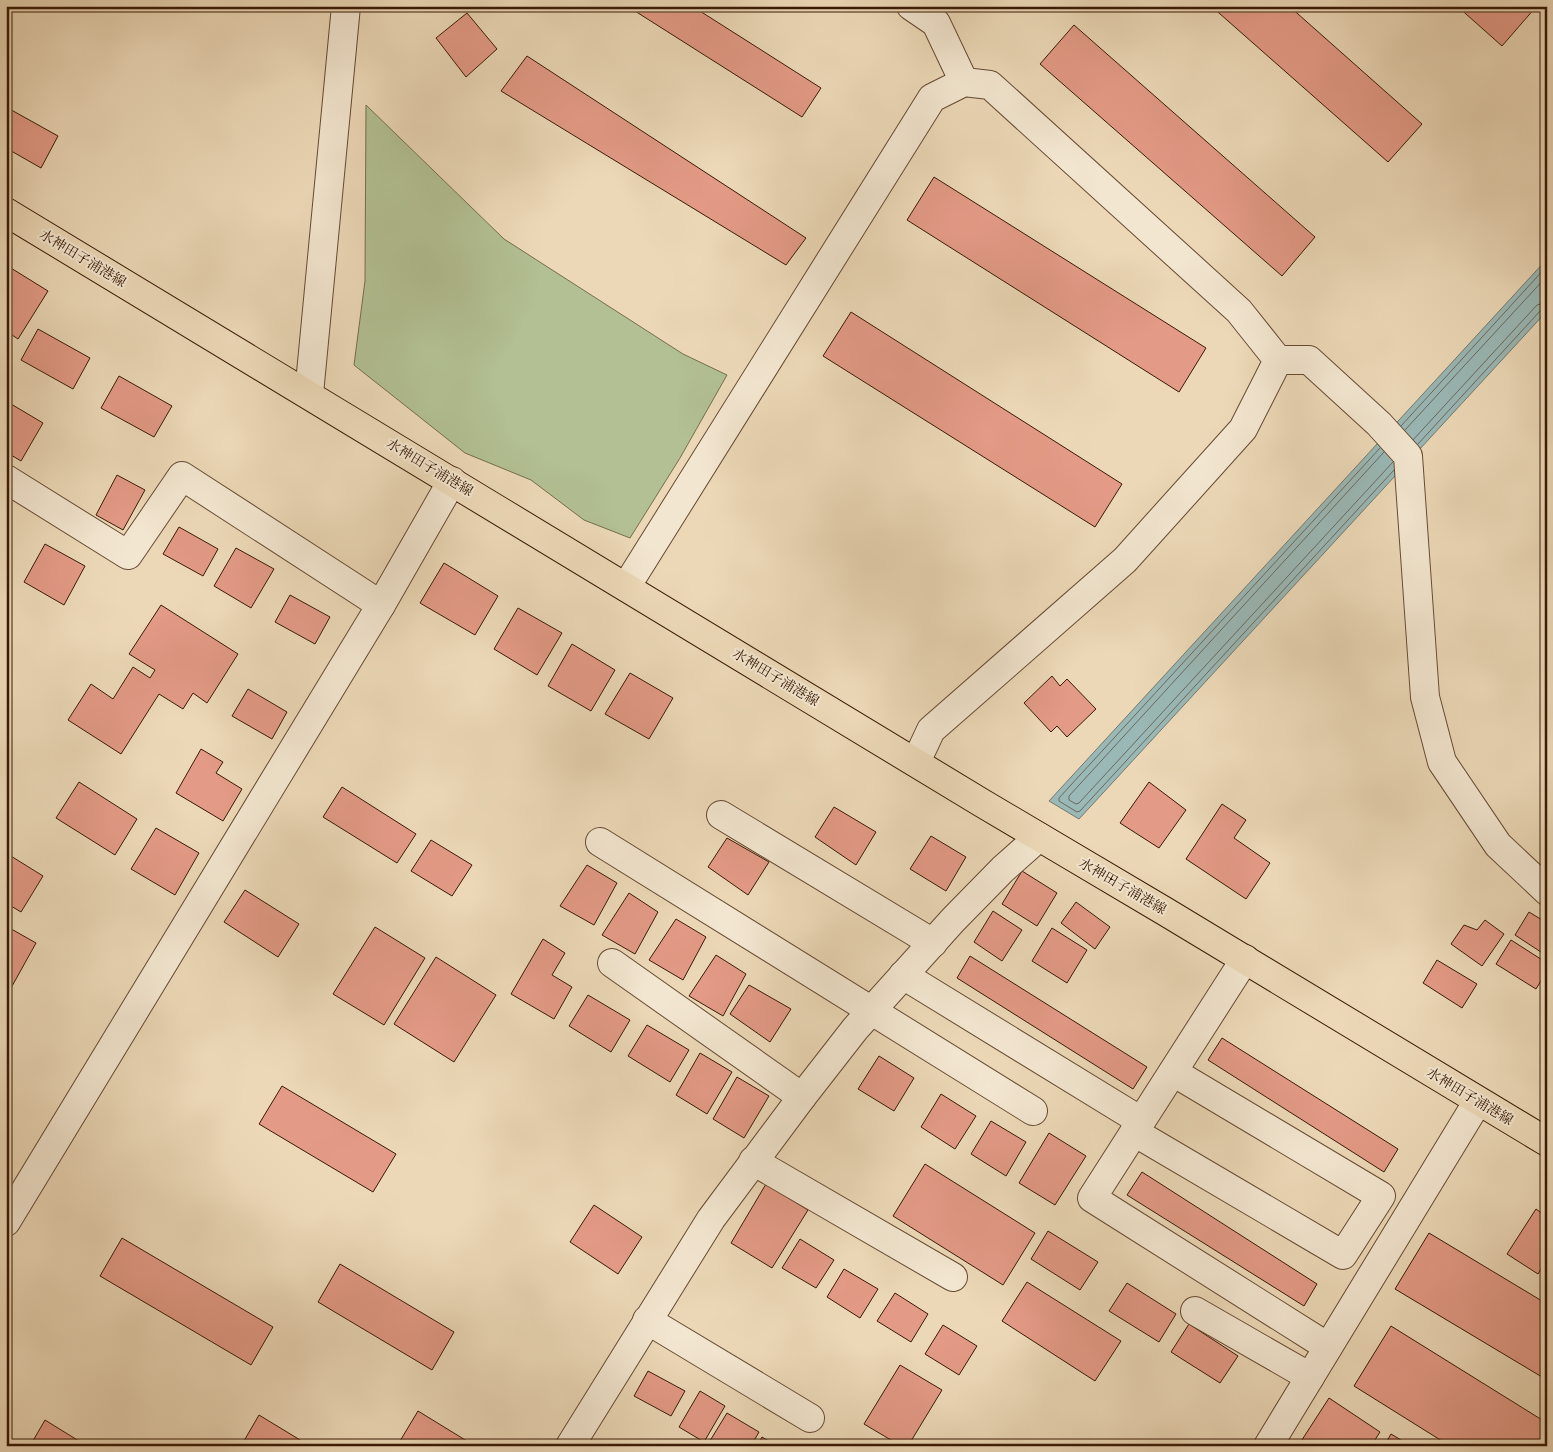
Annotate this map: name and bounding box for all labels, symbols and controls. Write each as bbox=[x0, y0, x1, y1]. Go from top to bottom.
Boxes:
street label: 水神田子浦港線 bbox=[36, 226, 129, 291]
street label: 水神田子浦港線 bbox=[383, 435, 476, 500]
street label: 水神田子浦港線 bbox=[729, 645, 822, 710]
street label: 水神田子浦港線 bbox=[1076, 855, 1169, 918]
street label: 水神田子浦港線 bbox=[1423, 1064, 1516, 1129]

